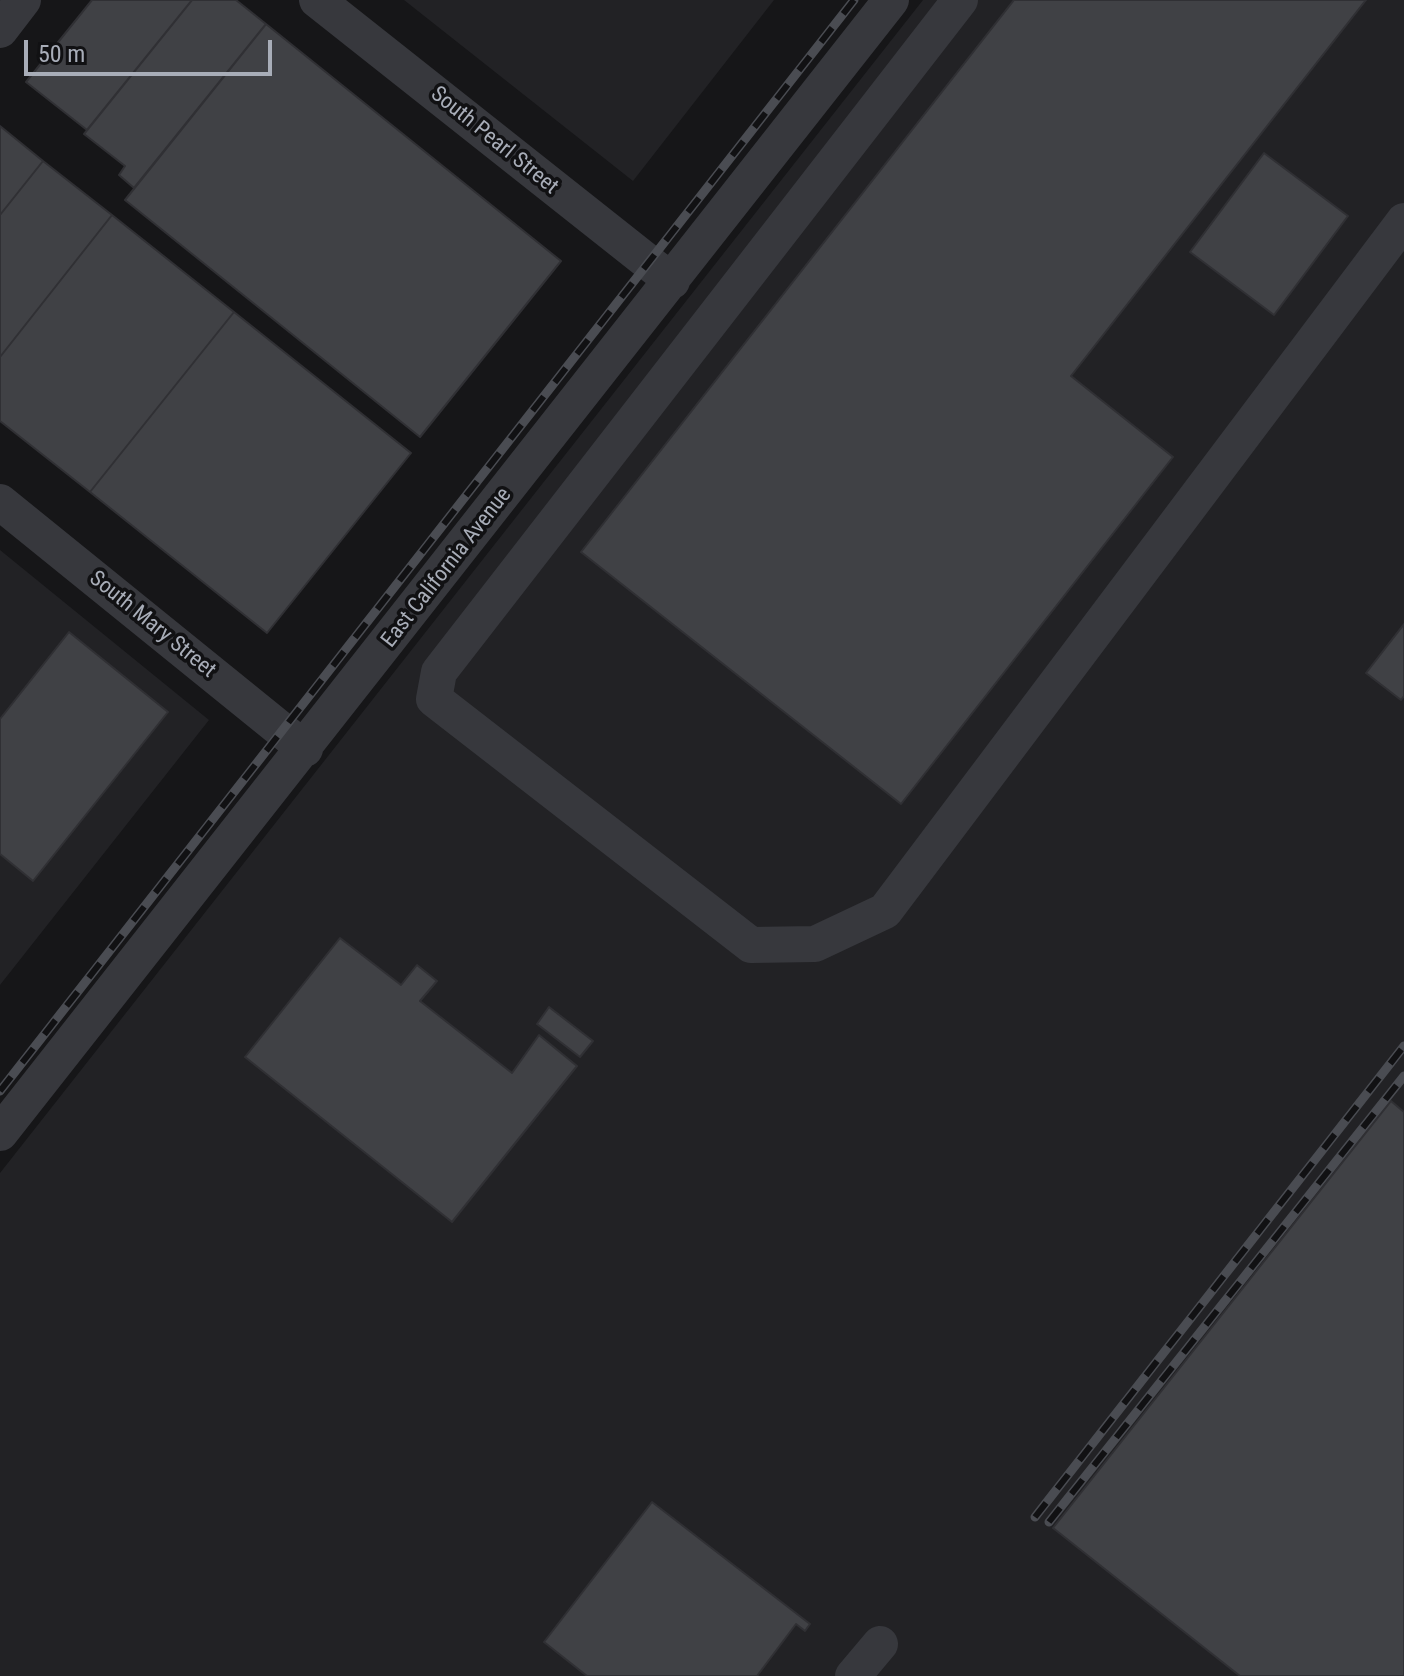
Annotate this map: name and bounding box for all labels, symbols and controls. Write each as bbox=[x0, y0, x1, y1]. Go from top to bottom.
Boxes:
scale bar bbox=[28, 24, 276, 74]
text: 50 m bbox=[38, 40, 85, 68]
street label: South Pearl Street bbox=[425, 81, 563, 201]
street label: East California Avenue bbox=[376, 483, 518, 653]
street label: South Mary Street bbox=[83, 566, 221, 684]

